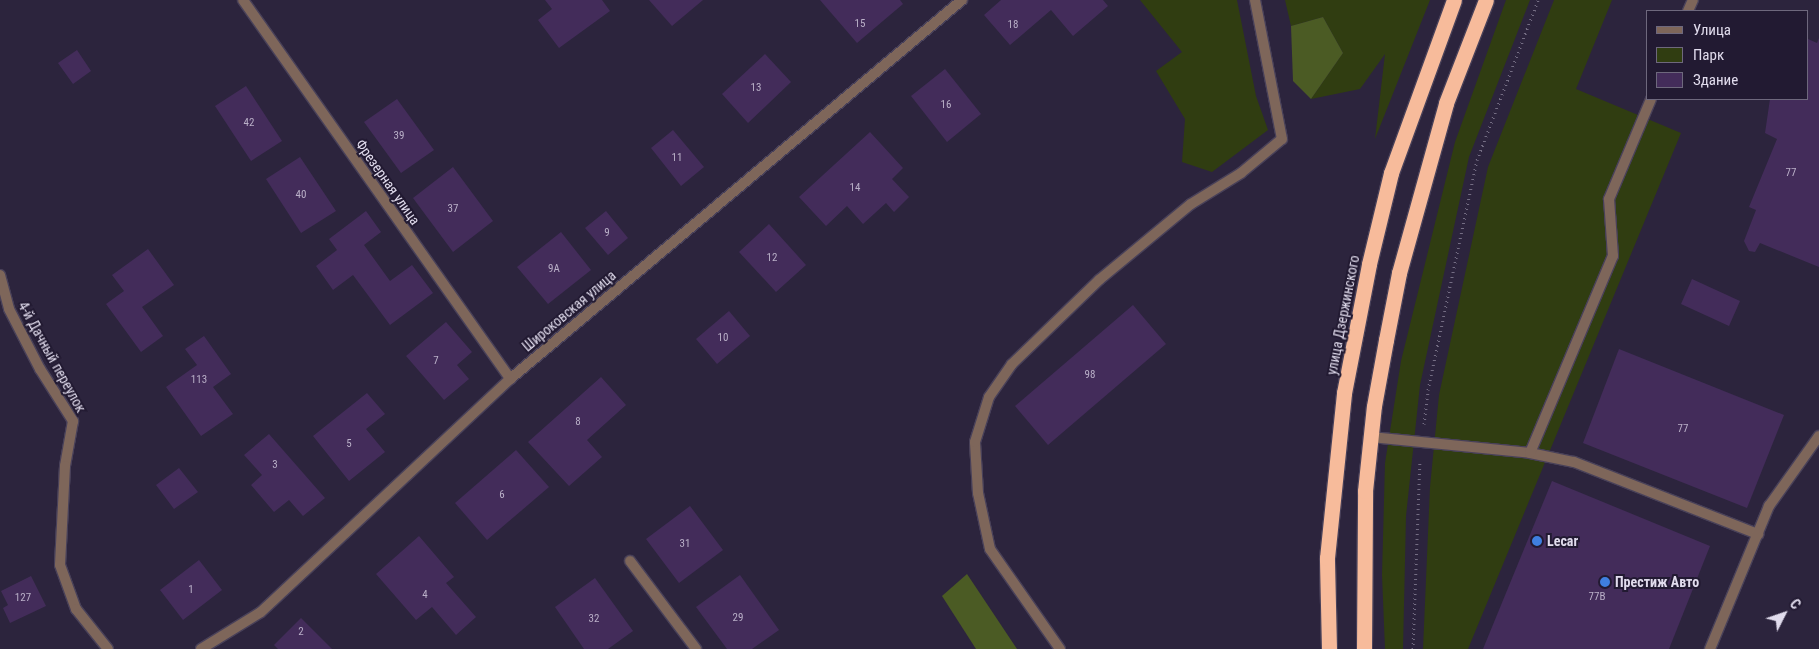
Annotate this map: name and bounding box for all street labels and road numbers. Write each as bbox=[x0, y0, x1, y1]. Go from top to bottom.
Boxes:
street label: Фрезерная улица bbox=[352, 136, 424, 228]
street label: улица Дзержинского bbox=[1323, 254, 1363, 376]
street label: Широковская улица bbox=[519, 267, 619, 355]
street label: 4-й Дачный переулок bbox=[15, 299, 89, 415]

